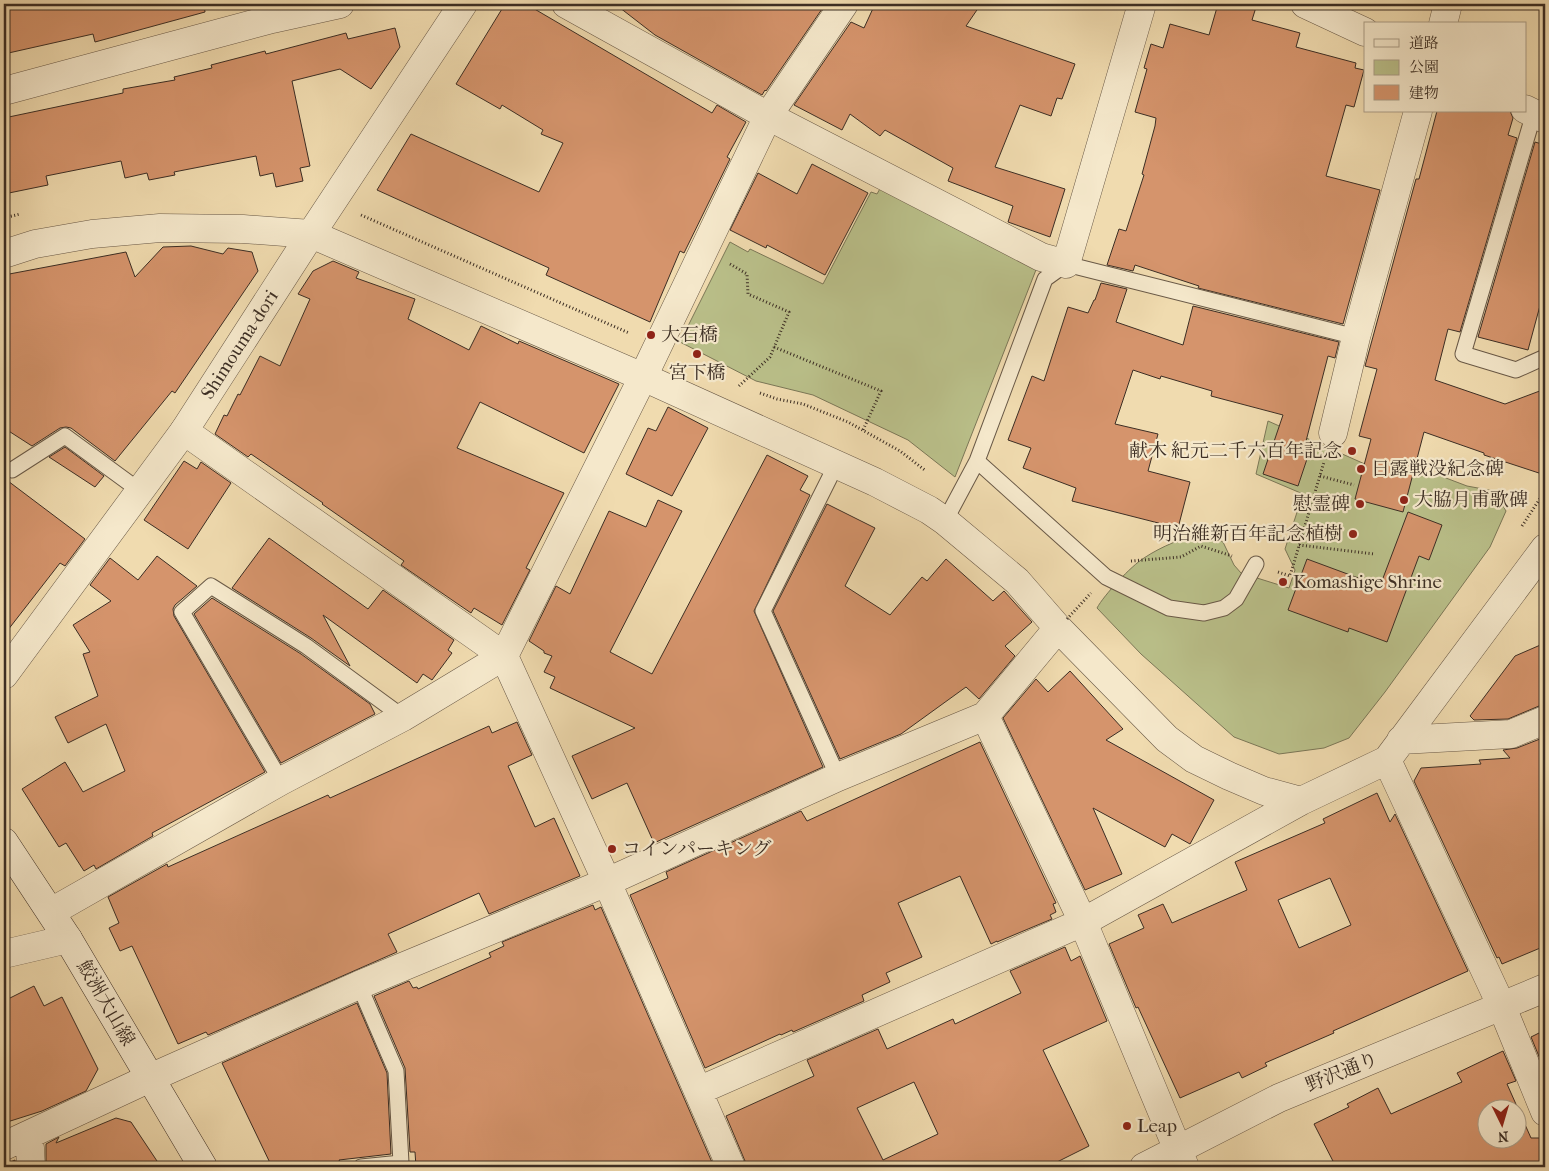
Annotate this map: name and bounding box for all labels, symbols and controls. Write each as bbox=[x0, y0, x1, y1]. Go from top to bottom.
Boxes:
legend bbox=[1364, 22, 1526, 112]
text: 道路 bbox=[1409, 34, 1439, 52]
text: 公園 bbox=[1409, 58, 1439, 76]
text: 建物 bbox=[1409, 84, 1439, 102]
street label: Shimouma-dori bbox=[197, 286, 283, 403]
place label: 大石橋 bbox=[661, 324, 718, 346]
marker: 大石橋 bbox=[645, 329, 657, 341]
marker: 宮下橋 bbox=[691, 348, 703, 360]
place label: 宮下橋 bbox=[668, 362, 726, 384]
place label: 献木 紀元二千六百年記念 bbox=[1129, 440, 1342, 462]
marker: 献木 紀元二千六百年記念 bbox=[1346, 445, 1358, 457]
place label: 日露戦没紀念碑 bbox=[1371, 458, 1504, 480]
marker: 日露戦没紀念碑 bbox=[1355, 463, 1367, 475]
place label: 大脇月甫歌碑 bbox=[1414, 489, 1528, 511]
place label: 慰霊碑 bbox=[1293, 493, 1350, 515]
marker: 大脇月甫歌碑 bbox=[1398, 494, 1410, 506]
marker: 慰霊碑 bbox=[1354, 498, 1366, 510]
place label: 明治維新百年記念植樹 bbox=[1153, 523, 1343, 545]
marker: 明治維新百年記念植樹 bbox=[1347, 528, 1359, 540]
place label: Komashige Shrine bbox=[1293, 571, 1442, 593]
marker: Komashige Shrine bbox=[1277, 576, 1289, 588]
place label: コインパーキング bbox=[622, 838, 772, 860]
marker: コインパーキング bbox=[606, 843, 618, 855]
street label: 鮫洲大山線 bbox=[73, 956, 139, 1050]
street label: 野沢通り bbox=[1303, 1048, 1381, 1096]
north arrow bbox=[1476, 1098, 1526, 1148]
place label: Leap bbox=[1137, 1115, 1177, 1137]
marker: Leap bbox=[1121, 1120, 1133, 1132]
text: N bbox=[1497, 1128, 1509, 1145]

